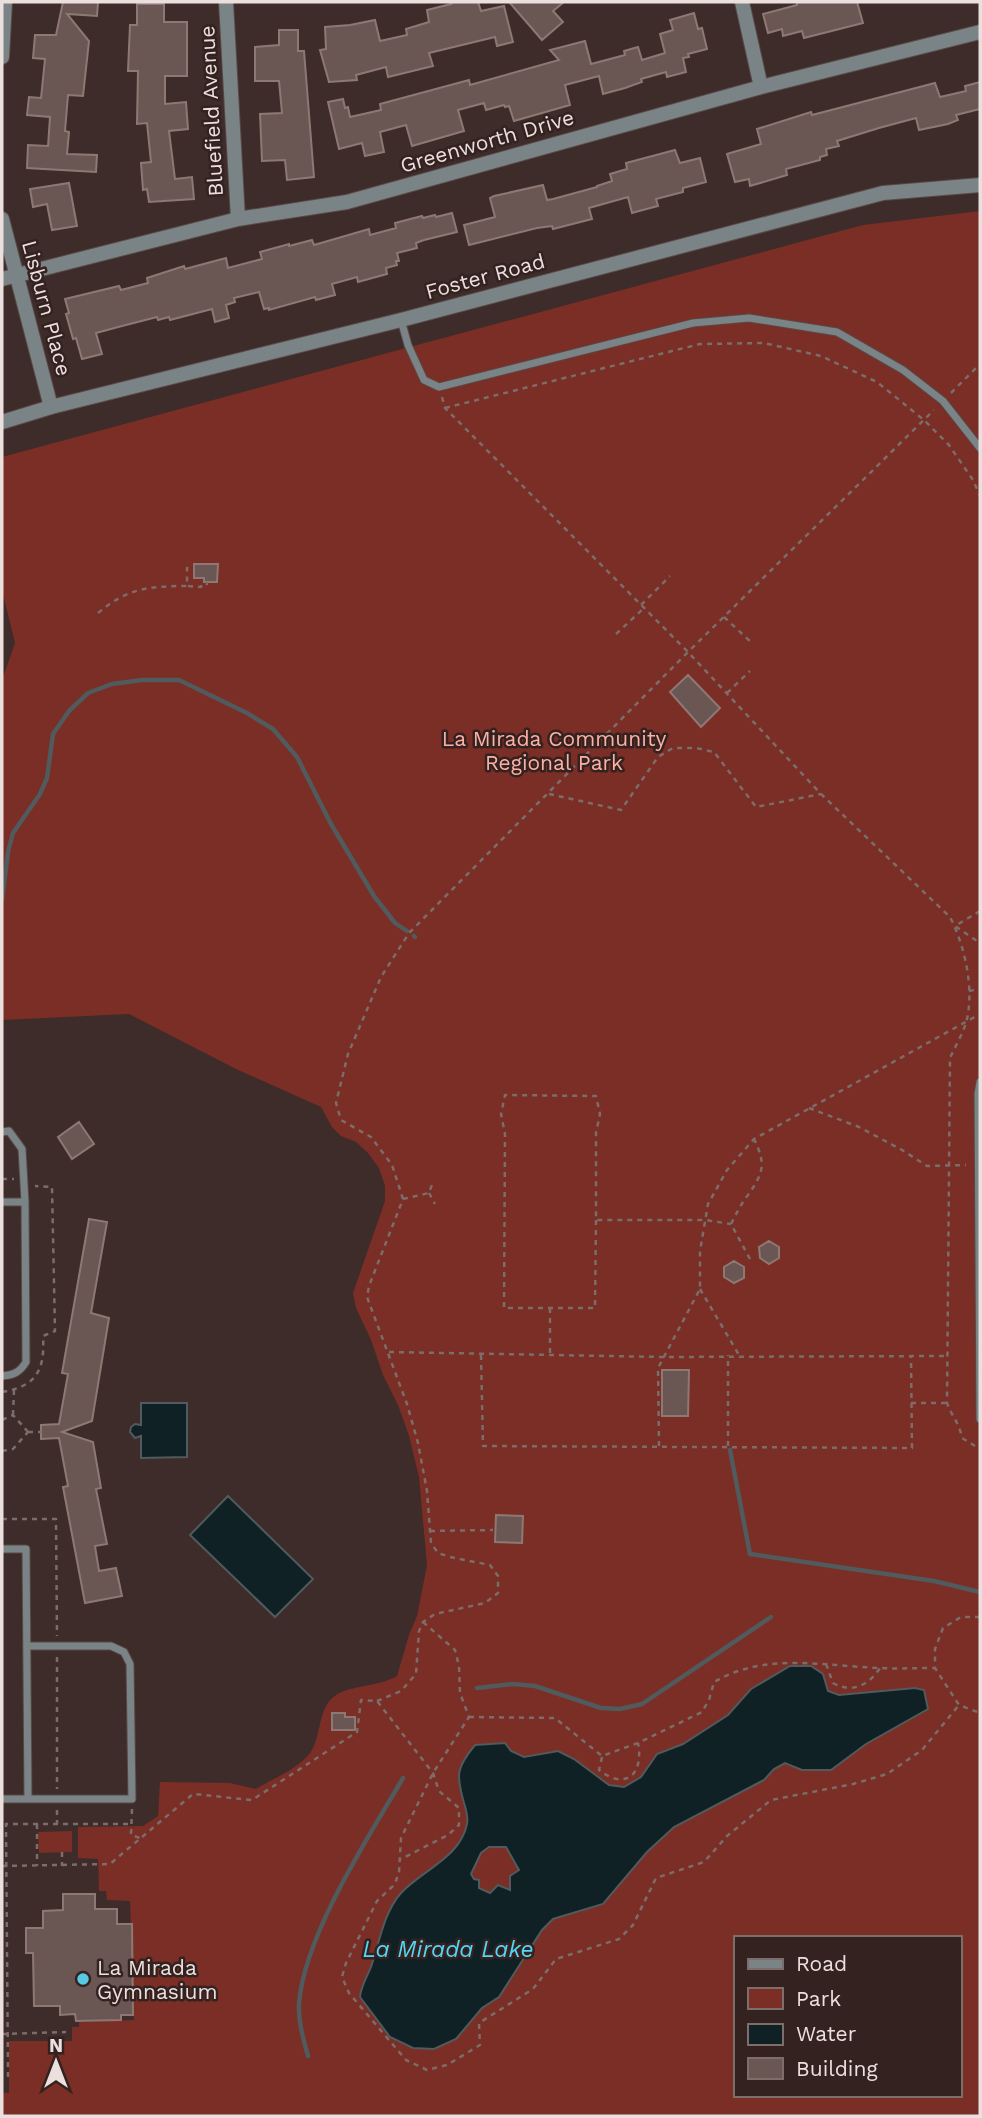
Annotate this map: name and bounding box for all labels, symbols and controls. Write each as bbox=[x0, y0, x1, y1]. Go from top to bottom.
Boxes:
street label: Bluefield Avenue bbox=[194, 25, 228, 197]
street label: Greenworth Drive bbox=[397, 104, 577, 178]
street label: Lisburn Place bbox=[17, 238, 77, 378]
street label: Foster Road bbox=[422, 248, 548, 304]
park label: La Mirada Community Regional Park bbox=[442, 726, 667, 775]
water label: La Mirada Lake bbox=[362, 1936, 534, 1963]
legend bbox=[734, 1936, 961, 2097]
text: Road bbox=[796, 1951, 847, 1976]
place label: La Mirada Gymnasium bbox=[97, 1955, 217, 2004]
marker: La Mirada Gymnasium bbox=[75, 1971, 91, 1987]
text: Park bbox=[796, 1986, 841, 2011]
text: Water bbox=[796, 2021, 857, 2046]
north arrow bbox=[21, 2027, 91, 2097]
text: N bbox=[49, 2034, 63, 2057]
text: Building bbox=[796, 2056, 878, 2081]

